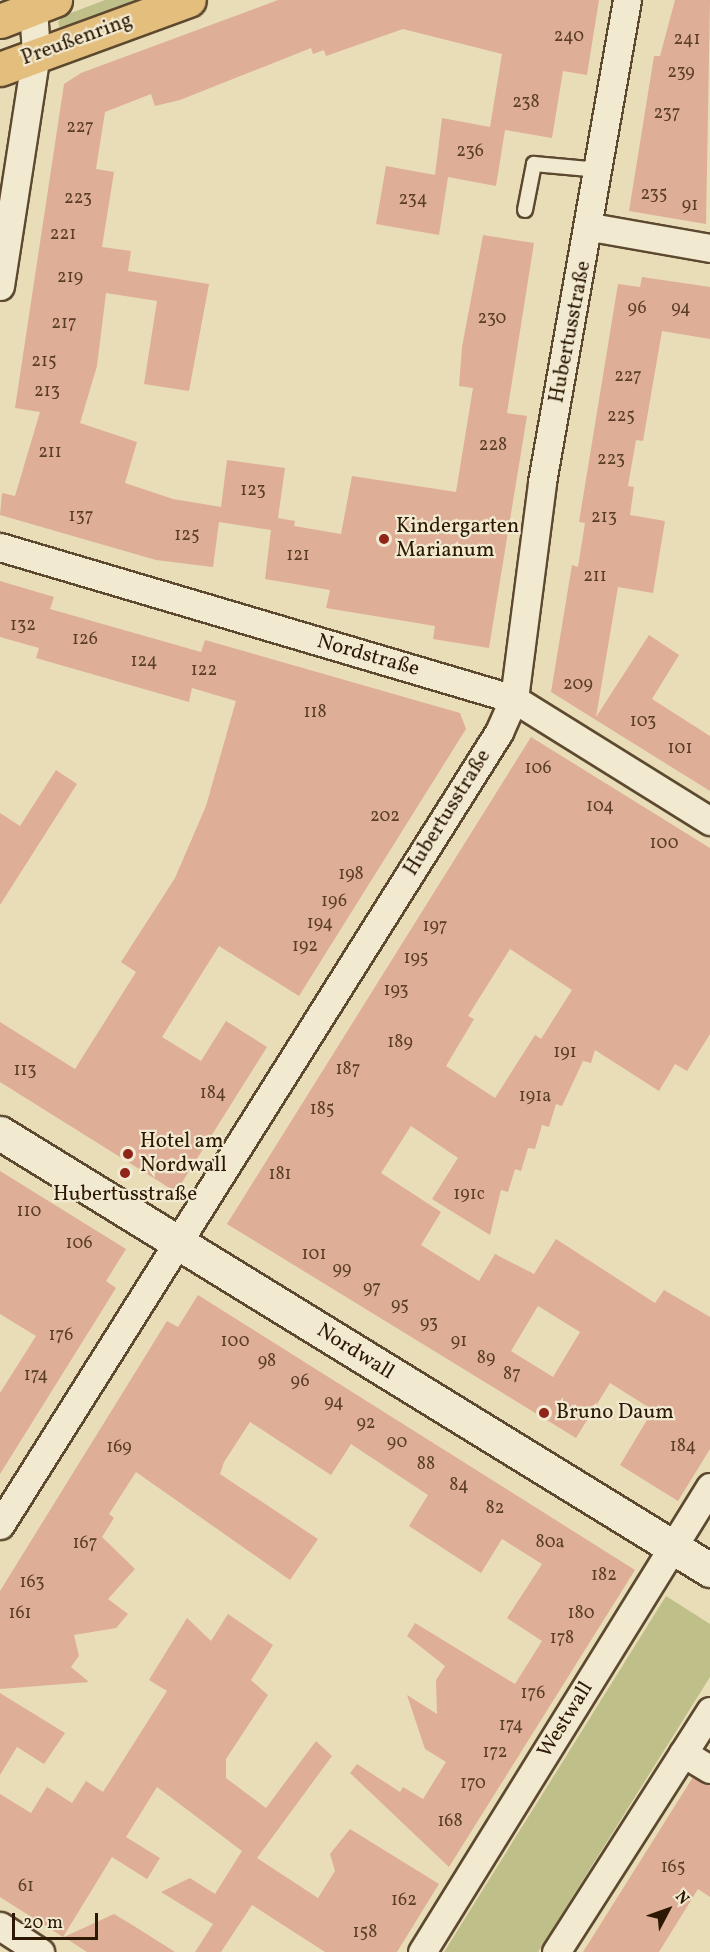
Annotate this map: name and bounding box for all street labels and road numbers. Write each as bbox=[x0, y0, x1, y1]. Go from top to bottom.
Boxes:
street label: Preußenring bbox=[18, 8, 136, 72]
street label: Hubertusstraße bbox=[545, 259, 597, 405]
street label: Nordstraße bbox=[314, 629, 422, 683]
street label: Hubertusstraße bbox=[399, 745, 497, 881]
street label: Nordwall bbox=[312, 1318, 398, 1386]
street label: Westwall bbox=[533, 1677, 599, 1763]

